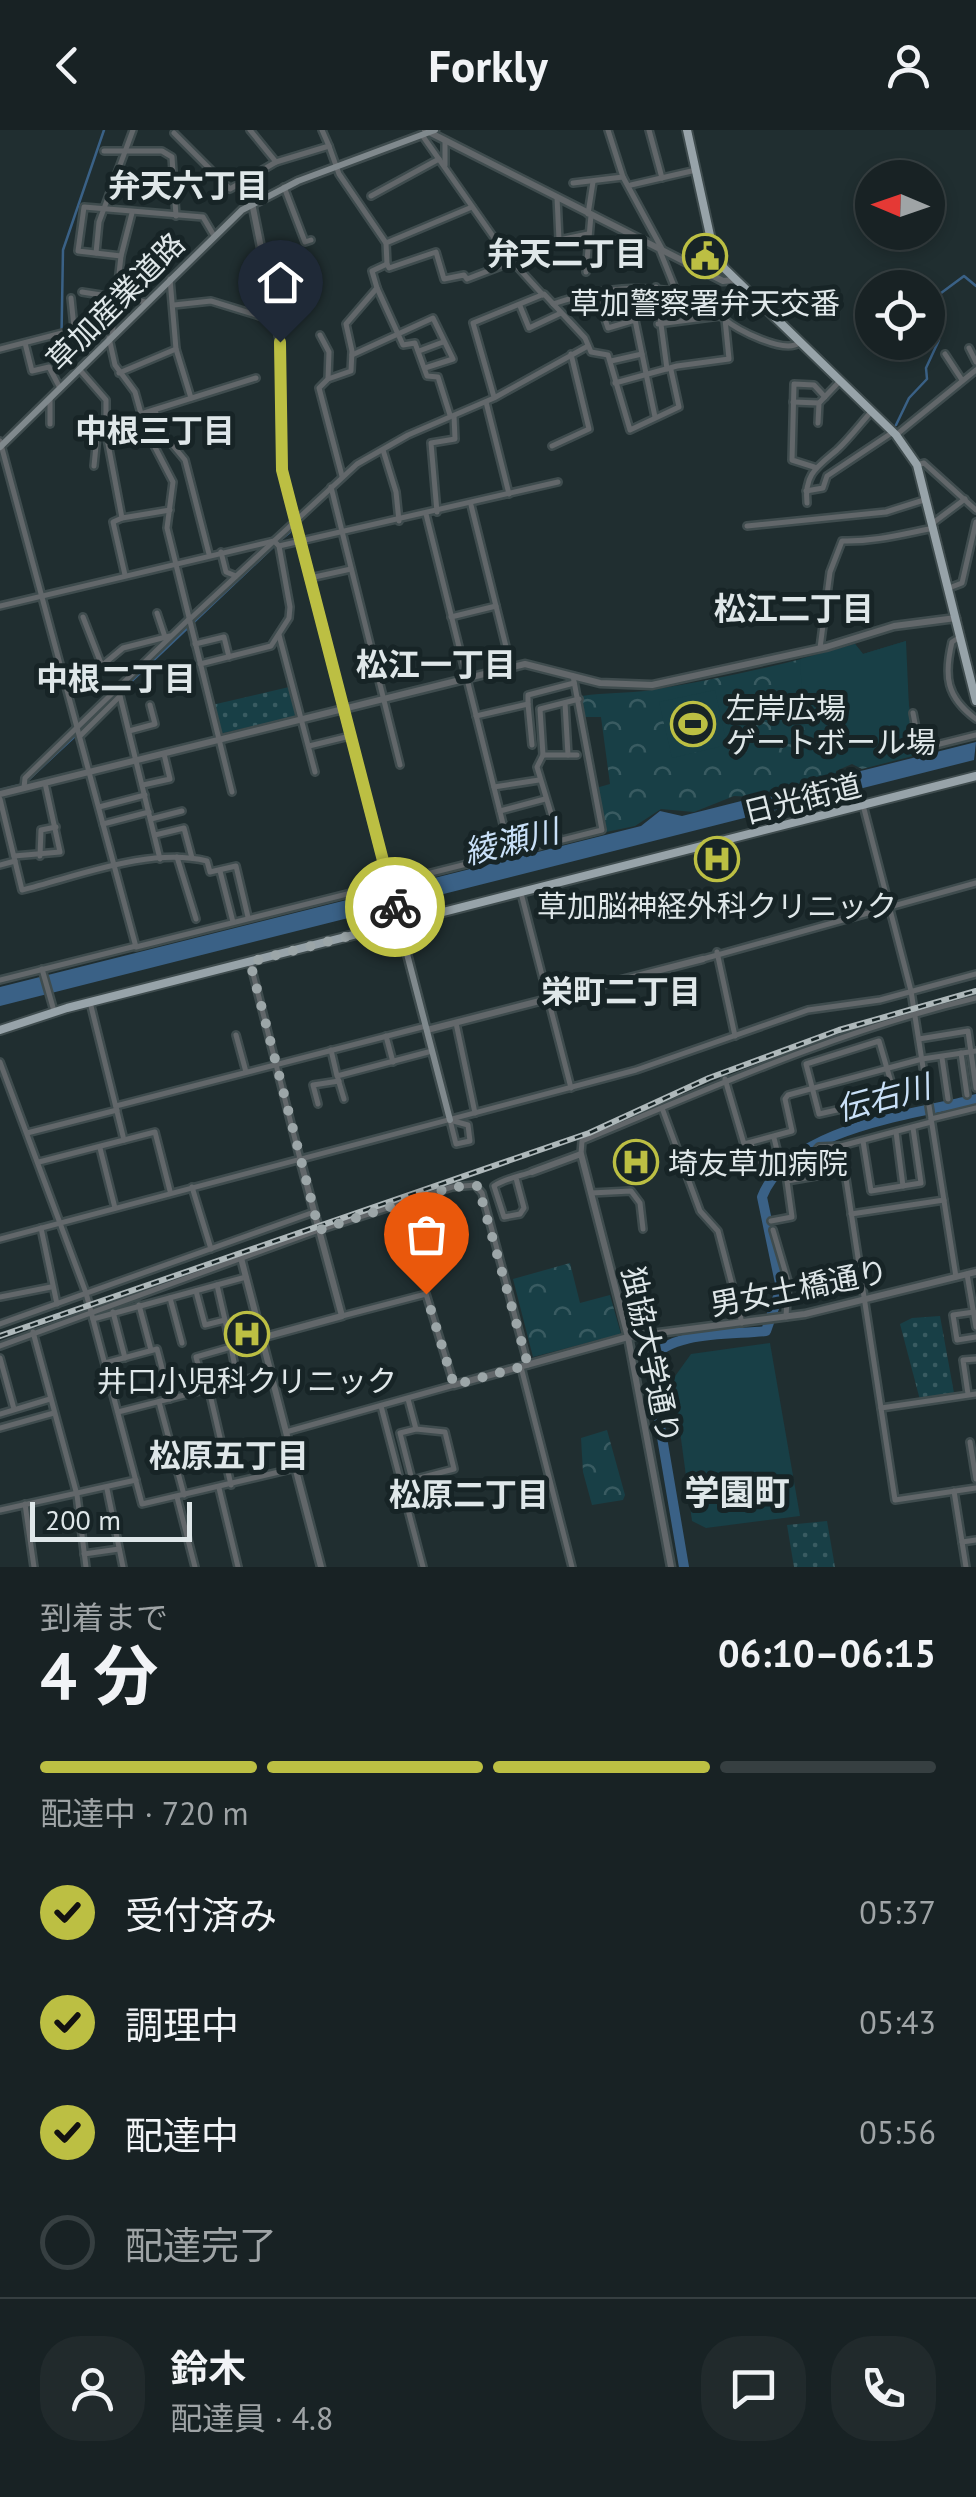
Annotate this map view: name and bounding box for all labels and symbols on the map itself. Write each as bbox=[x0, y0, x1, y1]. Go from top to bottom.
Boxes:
north arrow bbox=[855, 160, 945, 250]
district label: 弁天六丁目 bbox=[108, 164, 268, 206]
street label: 草加産業道路 bbox=[38, 224, 192, 378]
district label: 弁天二丁目 bbox=[487, 232, 647, 274]
public building icon: 草加警察署弁天交番 bbox=[682, 233, 728, 279]
pin bbox=[238, 240, 323, 343]
place label: 草加警察署弁天交番 bbox=[570, 283, 840, 322]
district label: 中根三丁目 bbox=[75, 409, 235, 451]
district label: 松江二丁目 bbox=[714, 587, 874, 629]
district label: 松江一丁目 bbox=[356, 643, 516, 685]
district label: 中根二丁目 bbox=[36, 657, 196, 699]
place label: 左岸広場 ゲートボール場 bbox=[726, 688, 936, 761]
sports icon: 左岸広場 ゲートボール場 bbox=[670, 701, 716, 747]
street label: 日光街道 bbox=[739, 765, 865, 831]
water label: 綾瀬川 bbox=[459, 808, 566, 873]
hospital icon: 草加脳神経外科クリニック bbox=[694, 836, 740, 882]
courier bbox=[345, 857, 445, 957]
place label: 草加脳神経外科クリニック bbox=[537, 886, 897, 925]
district label: 栄町二丁目 bbox=[541, 970, 701, 1012]
water label: 伝右川 bbox=[831, 1064, 938, 1130]
hospital icon: 埼友草加病院 bbox=[613, 1139, 659, 1185]
place label: 埼友草加病院 bbox=[668, 1143, 848, 1182]
pin bbox=[384, 1192, 469, 1295]
street label: 男女土橋通り bbox=[707, 1251, 891, 1323]
street label: 独協大学通り bbox=[614, 1263, 690, 1447]
hospital icon: 井口小児科クリニック bbox=[224, 1311, 270, 1357]
place label: 井口小児科クリニック bbox=[97, 1361, 397, 1400]
district label: 松原五丁目 bbox=[149, 1434, 309, 1476]
district label: 学園町 bbox=[684, 1469, 790, 1515]
district label: 松原二丁目 bbox=[389, 1473, 549, 1515]
scale bar bbox=[30, 1497, 192, 1542]

